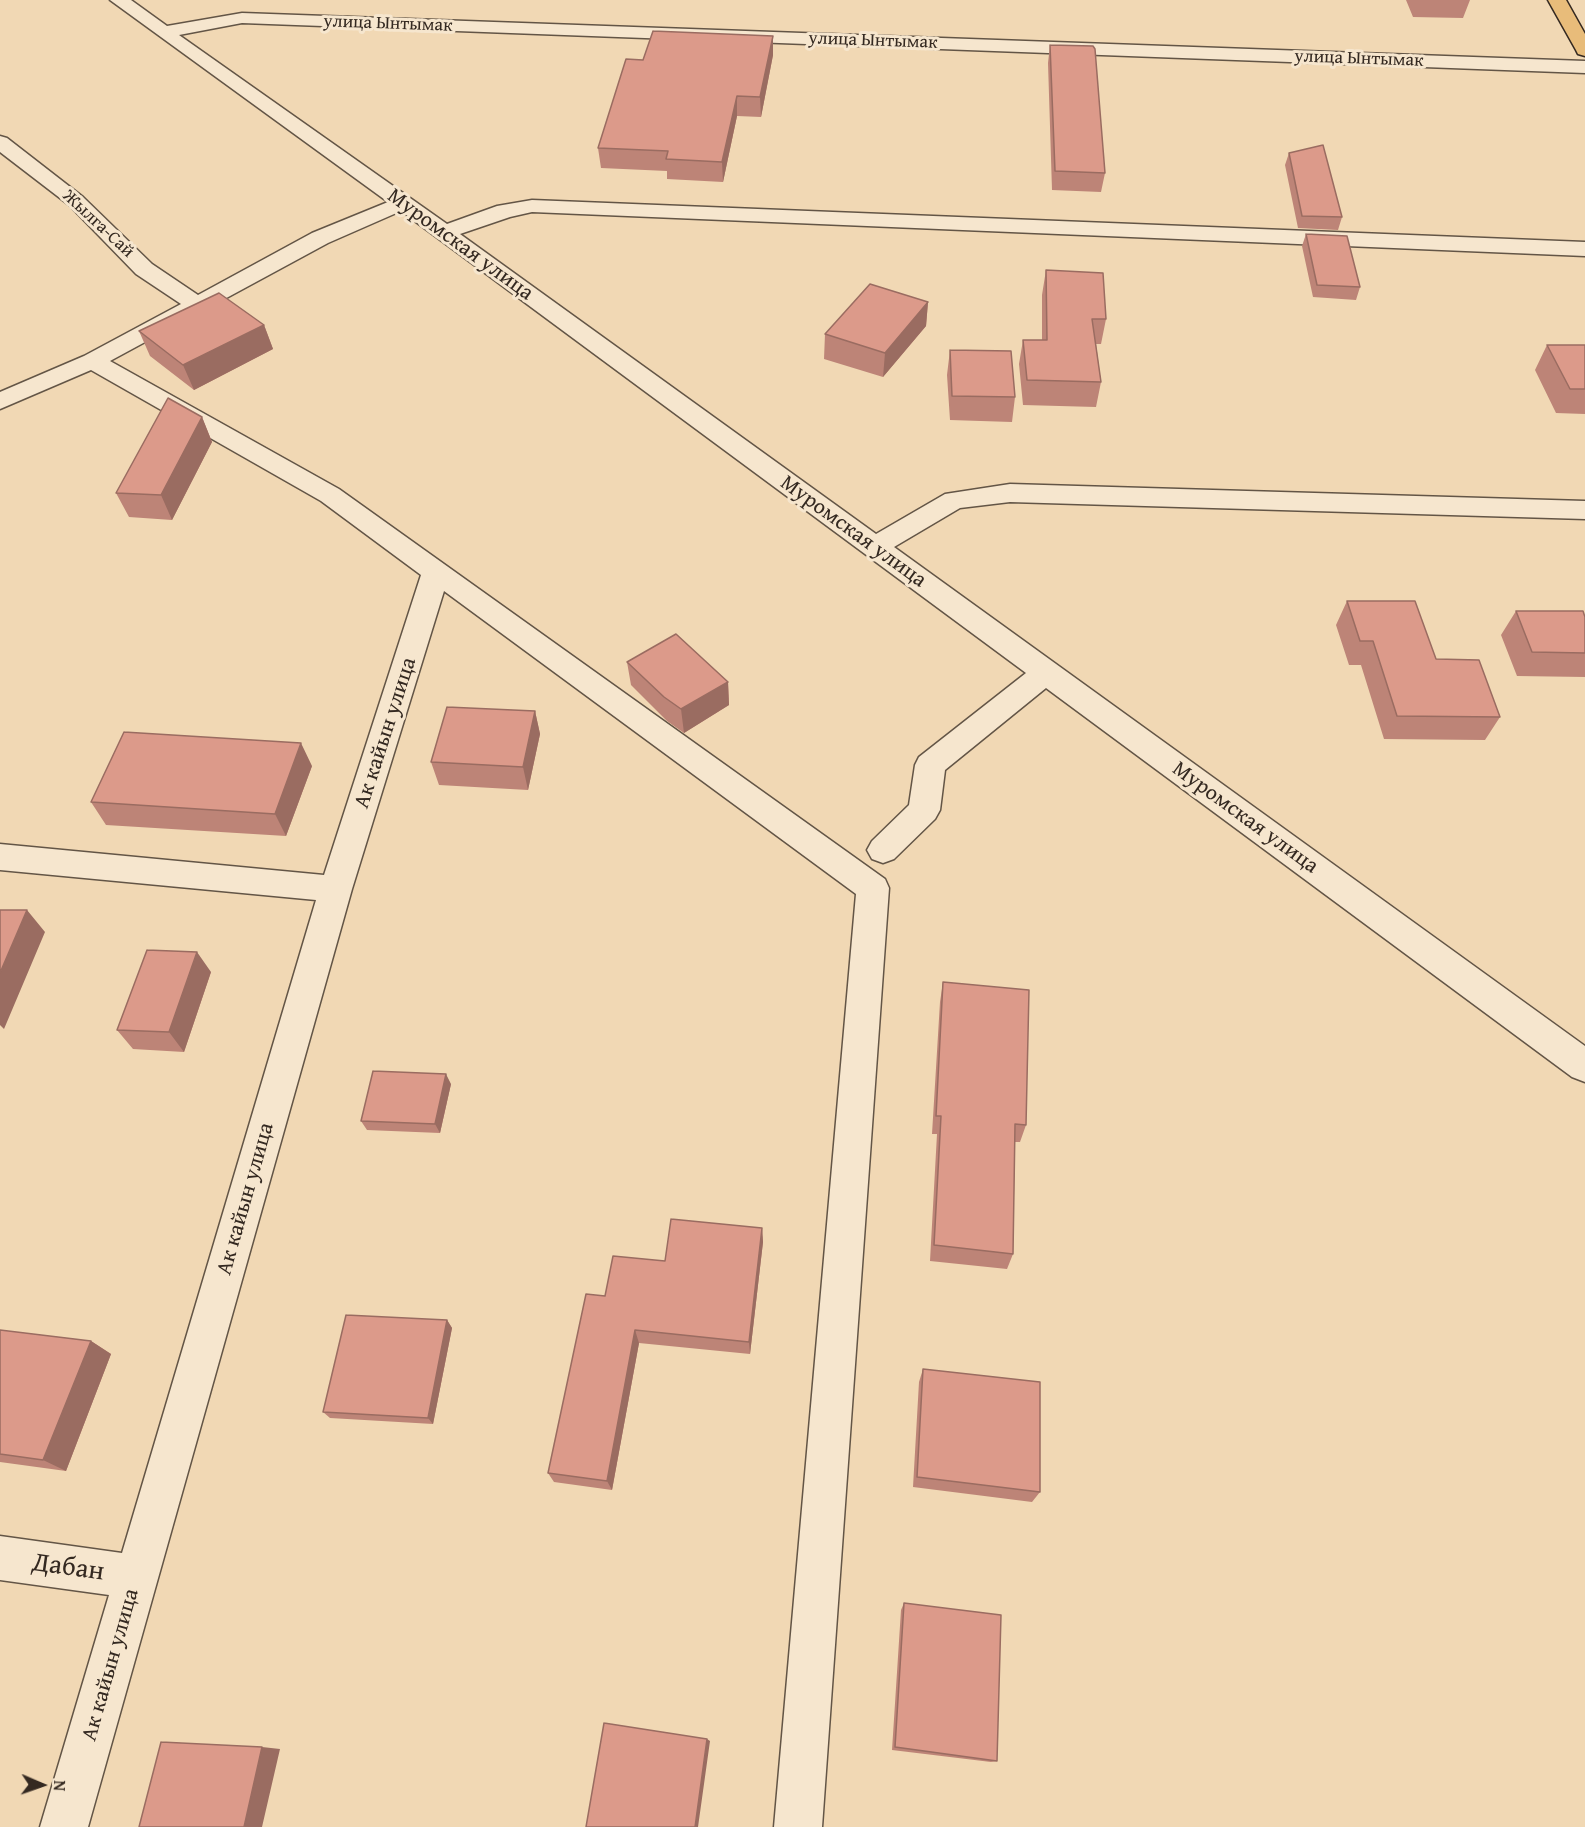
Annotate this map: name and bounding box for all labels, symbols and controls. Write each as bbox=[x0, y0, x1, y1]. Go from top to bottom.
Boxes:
street label: улица Ынтымак bbox=[323, 11, 453, 37]
street label: улица Ынтымак bbox=[808, 28, 938, 54]
street label: улица Ынтымак bbox=[1294, 46, 1424, 72]
street label: Муромская улица bbox=[382, 183, 538, 307]
street label: Жылга-Сай bbox=[58, 185, 138, 263]
street label: Муромская улица bbox=[775, 470, 931, 594]
street label: Ак кайын улица bbox=[349, 654, 423, 812]
street label: Муромская улица bbox=[1167, 756, 1323, 880]
street label: Ак кайын улица bbox=[212, 1120, 280, 1278]
street label: Дабан bbox=[30, 1547, 106, 1589]
street label: Ак кайын улица bbox=[77, 1586, 145, 1744]
north arrow bbox=[12, 1755, 72, 1815]
text: N bbox=[48, 1780, 72, 1791]

